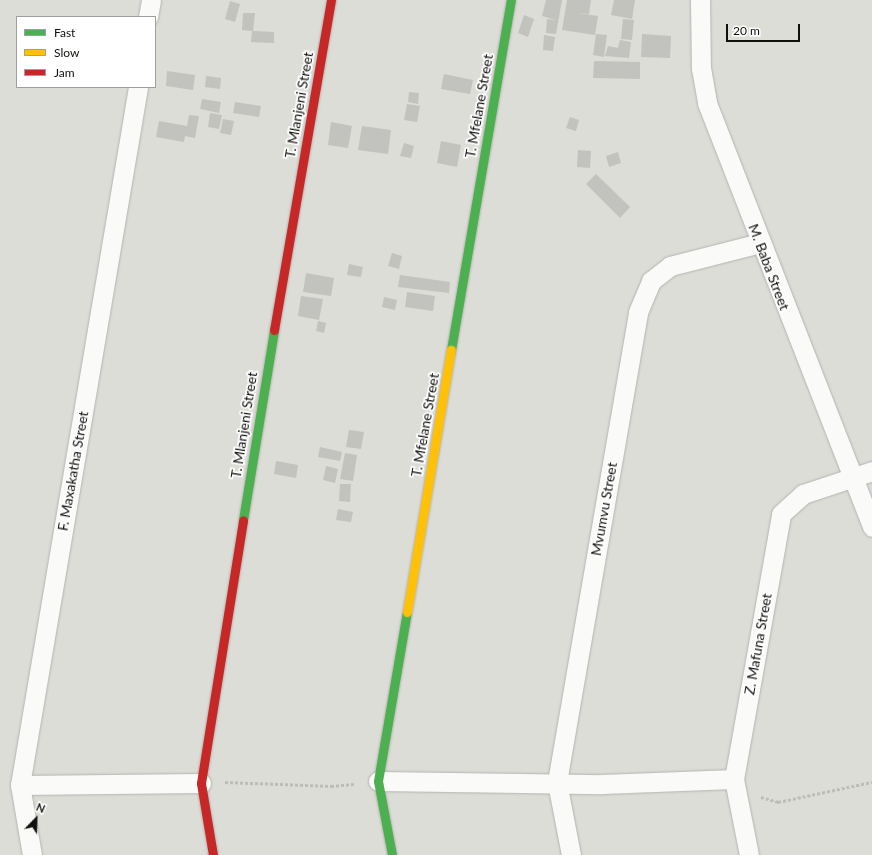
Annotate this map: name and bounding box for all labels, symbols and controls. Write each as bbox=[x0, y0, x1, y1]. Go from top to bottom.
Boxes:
legend bbox=[16, 16, 156, 88]
scale bar bbox=[728, 16, 802, 42]
text: 20 m bbox=[733, 23, 760, 38]
text: Fast bbox=[54, 25, 75, 40]
text: Slow bbox=[54, 45, 79, 60]
street label: T. Mlanjeni Street bbox=[281, 51, 317, 159]
street label: T. Mfelane Street bbox=[462, 53, 496, 159]
text: Jam bbox=[54, 65, 75, 80]
street label: M. Baba Street bbox=[745, 221, 793, 313]
street label: T. Mlanjeni Street bbox=[227, 371, 261, 479]
street label: T. Mfelane Street bbox=[408, 372, 442, 478]
street label: F. Maxakatha Street bbox=[54, 410, 92, 532]
street label: Mvumvu Street bbox=[588, 461, 620, 557]
street label: Z. Mafuna Street bbox=[741, 592, 775, 696]
north arrow bbox=[16, 799, 56, 839]
text: N bbox=[34, 800, 47, 815]

